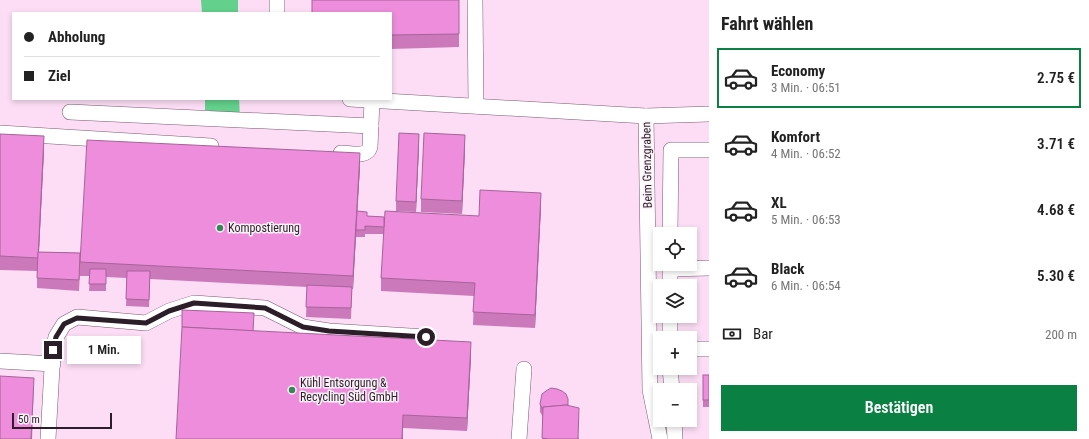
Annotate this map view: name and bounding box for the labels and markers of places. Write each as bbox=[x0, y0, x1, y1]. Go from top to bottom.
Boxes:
place label: Kompostierung bbox=[228, 221, 300, 235]
marker: Kompostierung bbox=[215, 223, 225, 233]
place label: Kühl Entsorgung & Recycling Süd GmbH bbox=[300, 376, 398, 404]
marker: Kühl Entsorgung & Recycling Süd GmbH bbox=[287, 385, 297, 395]

